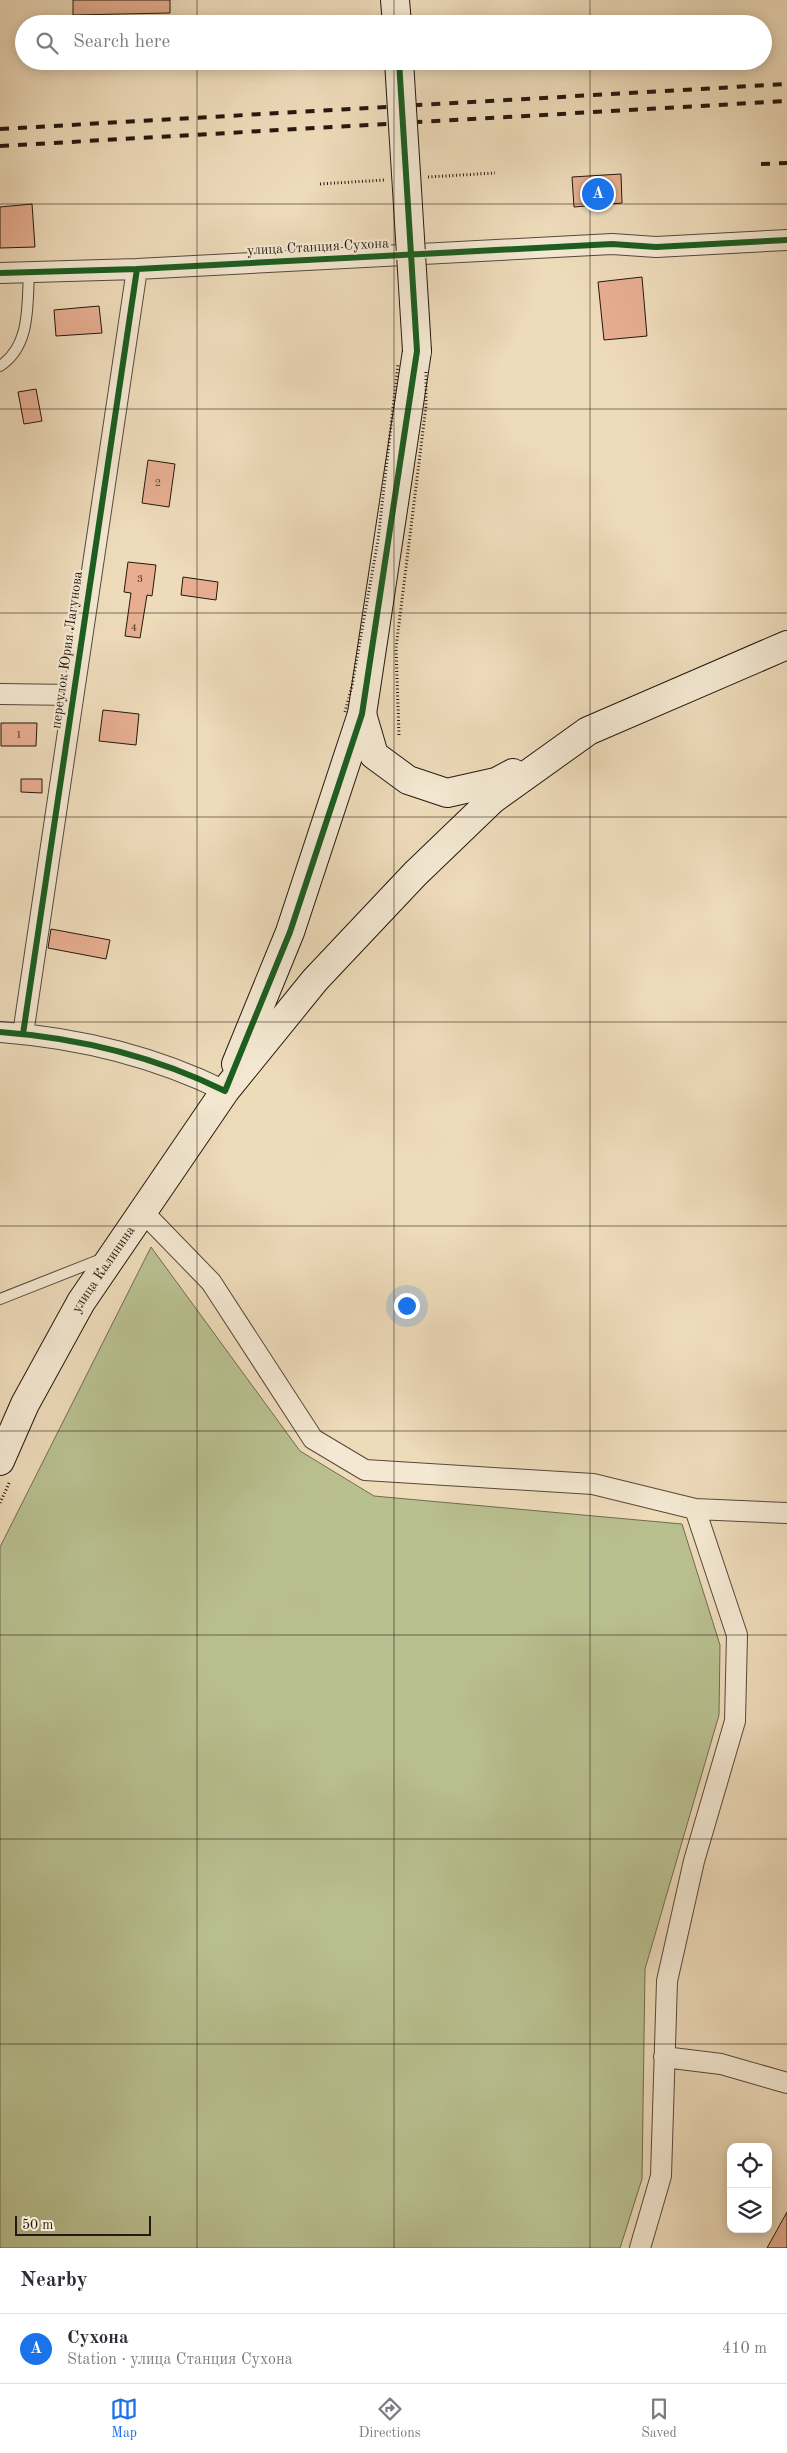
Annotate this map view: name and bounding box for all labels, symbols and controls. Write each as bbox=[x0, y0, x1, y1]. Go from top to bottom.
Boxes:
search box bbox=[15, 15, 772, 70]
icon: search bbox=[33, 29, 61, 57]
text: Search here bbox=[73, 33, 170, 52]
pin: A bbox=[582, 175, 614, 213]
street label: улица Станция Сухона bbox=[247, 236, 389, 258]
house number: 2 bbox=[155, 478, 161, 489]
street label: переулок Юрия Лагунова bbox=[49, 570, 85, 730]
house number: 3 bbox=[137, 574, 143, 585]
house number: 4 bbox=[131, 623, 137, 634]
house number: 1 bbox=[16, 730, 22, 741]
street label: улица Калинина bbox=[69, 1224, 138, 1315]
your location bbox=[394, 1293, 420, 1319]
map controls bbox=[727, 2143, 772, 2233]
button: locate bbox=[727, 2143, 772, 2188]
button: layers bbox=[727, 2188, 772, 2233]
scale bar bbox=[15, 2213, 151, 2236]
text: 50 m bbox=[22, 2218, 53, 2232]
text: Nearby bbox=[20, 2270, 88, 2291]
text: Сухона bbox=[67, 2329, 129, 2348]
text: A bbox=[30, 2341, 42, 2357]
text: 410 m bbox=[722, 2341, 767, 2357]
text: Station · улица Станция Сухона bbox=[67, 2352, 293, 2368]
tab: Map bbox=[110, 2395, 138, 2442]
tab: Directions bbox=[359, 2395, 421, 2442]
tab: Saved bbox=[641, 2395, 677, 2442]

